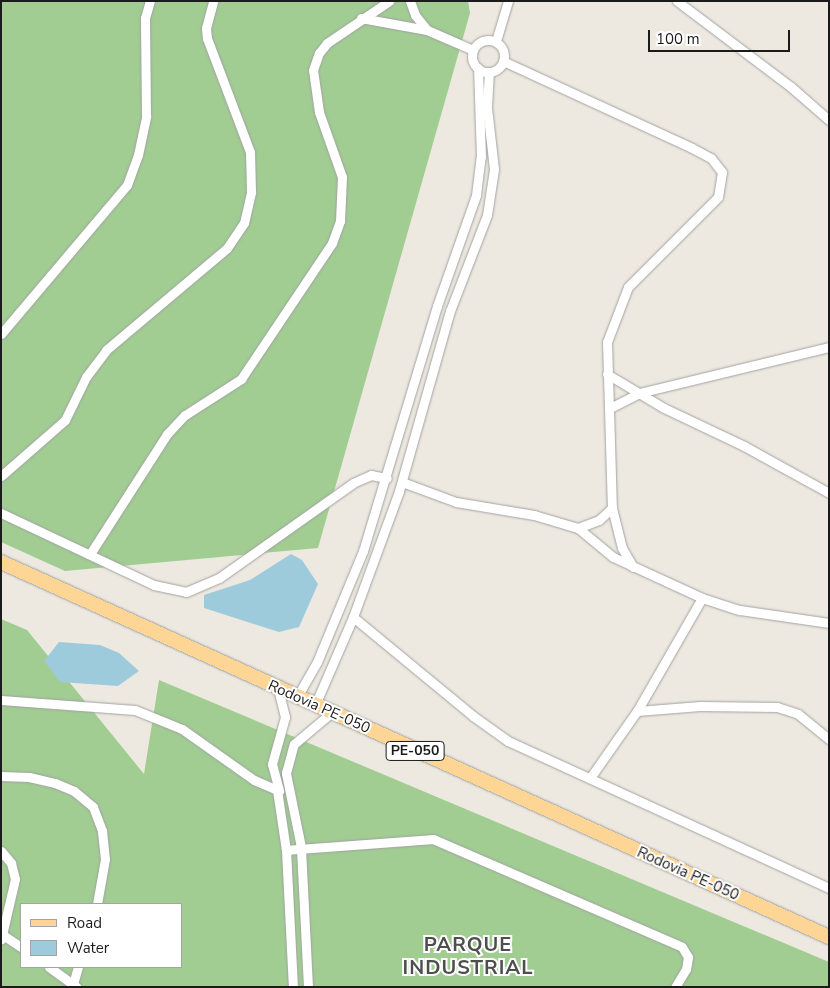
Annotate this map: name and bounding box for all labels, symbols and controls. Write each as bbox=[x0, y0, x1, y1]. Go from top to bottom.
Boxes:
scale bar bbox=[650, 20, 792, 52]
text: 100 m bbox=[656, 29, 700, 49]
street label: Rodovia PE-050 bbox=[265, 676, 373, 738]
road number: PE-050 bbox=[385, 739, 445, 762]
street label: Rodovia PE-050 bbox=[634, 843, 742, 905]
legend bbox=[20, 903, 182, 968]
text: Road bbox=[67, 913, 102, 933]
district label: PARQUE INDUSTRIAL bbox=[401, 932, 535, 979]
text: Water bbox=[67, 938, 109, 958]

